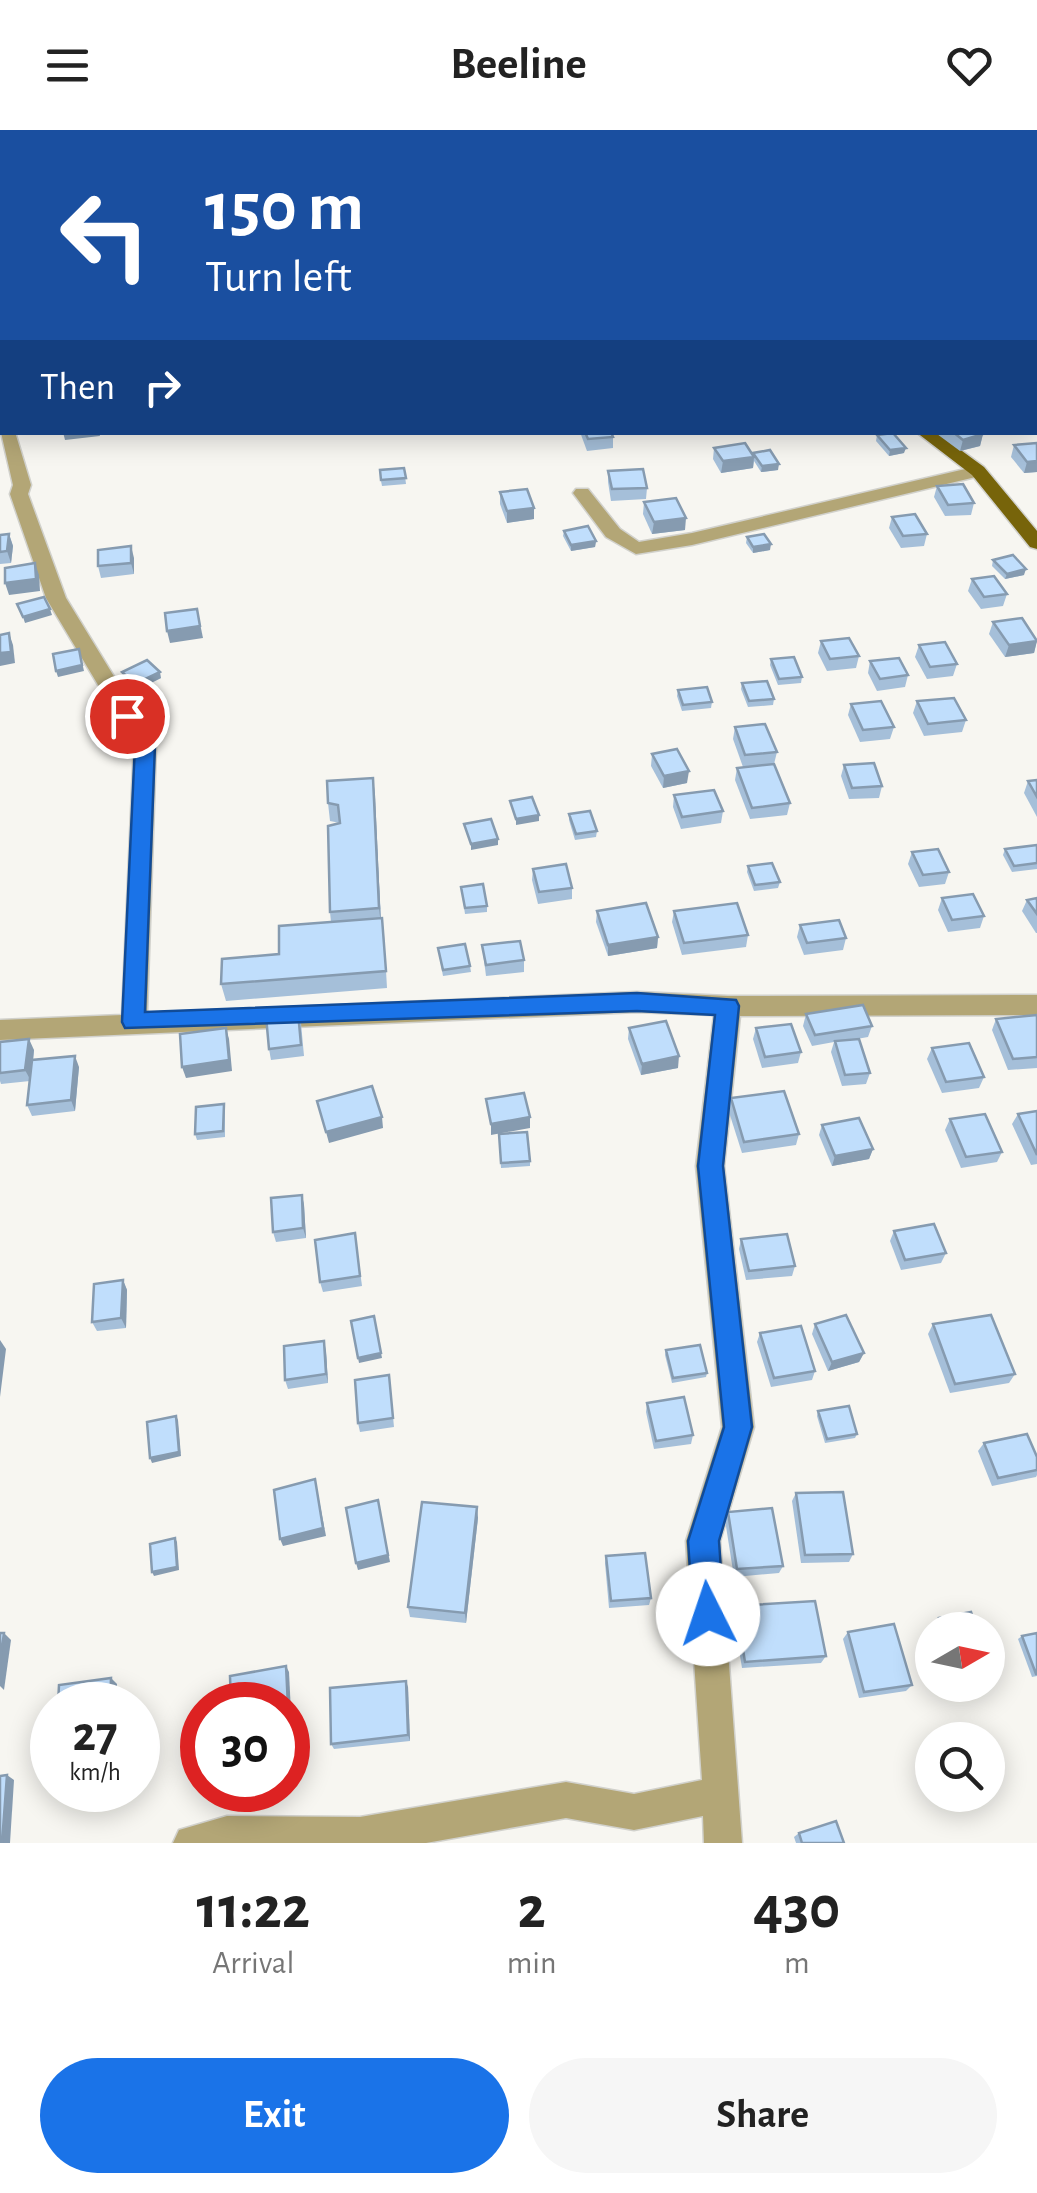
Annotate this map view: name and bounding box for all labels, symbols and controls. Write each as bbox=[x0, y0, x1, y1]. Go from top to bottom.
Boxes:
icon: menu bbox=[40, 38, 95, 93]
icon: heart bbox=[942, 38, 997, 93]
text: Beeline bbox=[450, 42, 587, 87]
icon: left bbox=[40, 170, 170, 300]
text: 150 m bbox=[205, 173, 364, 243]
text: Turn left bbox=[205, 255, 352, 300]
icon: right bbox=[135, 360, 190, 415]
text: Then bbox=[40, 369, 115, 407]
pin bbox=[85, 674, 170, 759]
icon: arrive bbox=[100, 689, 155, 744]
position arrow bbox=[656, 1562, 760, 1666]
north arrow bbox=[915, 1612, 1005, 1702]
map controls bbox=[915, 1612, 1005, 1812]
speed limit sign: 30 bbox=[180, 1682, 310, 1812]
text: 27 bbox=[72, 1710, 118, 1760]
button: search bbox=[915, 1722, 1005, 1812]
text: km/h bbox=[69, 1760, 121, 1785]
text: 11:22 bbox=[197, 1879, 310, 1939]
text: 2 bbox=[517, 1879, 546, 1939]
text: 430 bbox=[753, 1879, 840, 1939]
text: Arrival bbox=[212, 1947, 294, 1979]
text: min bbox=[507, 1947, 556, 1979]
text: m bbox=[784, 1947, 810, 1979]
button: Exit bbox=[40, 2058, 509, 2173]
button: Share bbox=[529, 2058, 997, 2173]

